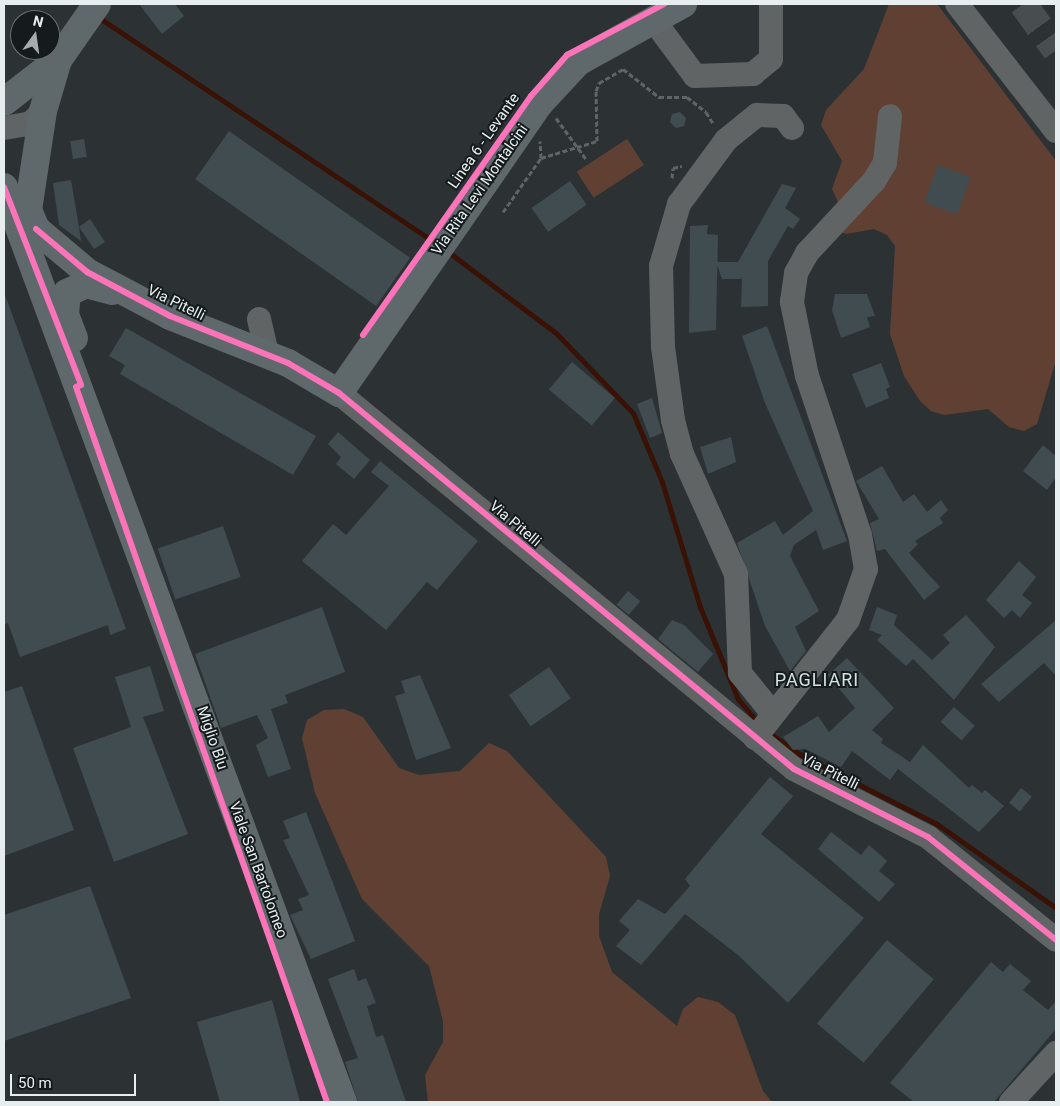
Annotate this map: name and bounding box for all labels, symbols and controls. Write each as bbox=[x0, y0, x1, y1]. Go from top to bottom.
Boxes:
north arrow bbox=[10, 10, 60, 60]
text: N bbox=[32, 12, 45, 30]
street label: Linea 6 - Levante bbox=[444, 90, 524, 192]
street label: Via Rita Levi Montalcini bbox=[428, 121, 532, 259]
street label: Via Pitelli bbox=[144, 281, 208, 325]
street label: Via Pitelli bbox=[485, 497, 545, 551]
district label: PAGLIARI bbox=[774, 669, 860, 691]
street label: Miglio Blu bbox=[193, 704, 231, 772]
street label: Via Pitelli bbox=[798, 750, 862, 794]
street label: Viale San Bartolomeo bbox=[225, 799, 291, 941]
scale bar bbox=[12, 1064, 139, 1096]
text: 50 m bbox=[18, 1074, 52, 1092]

